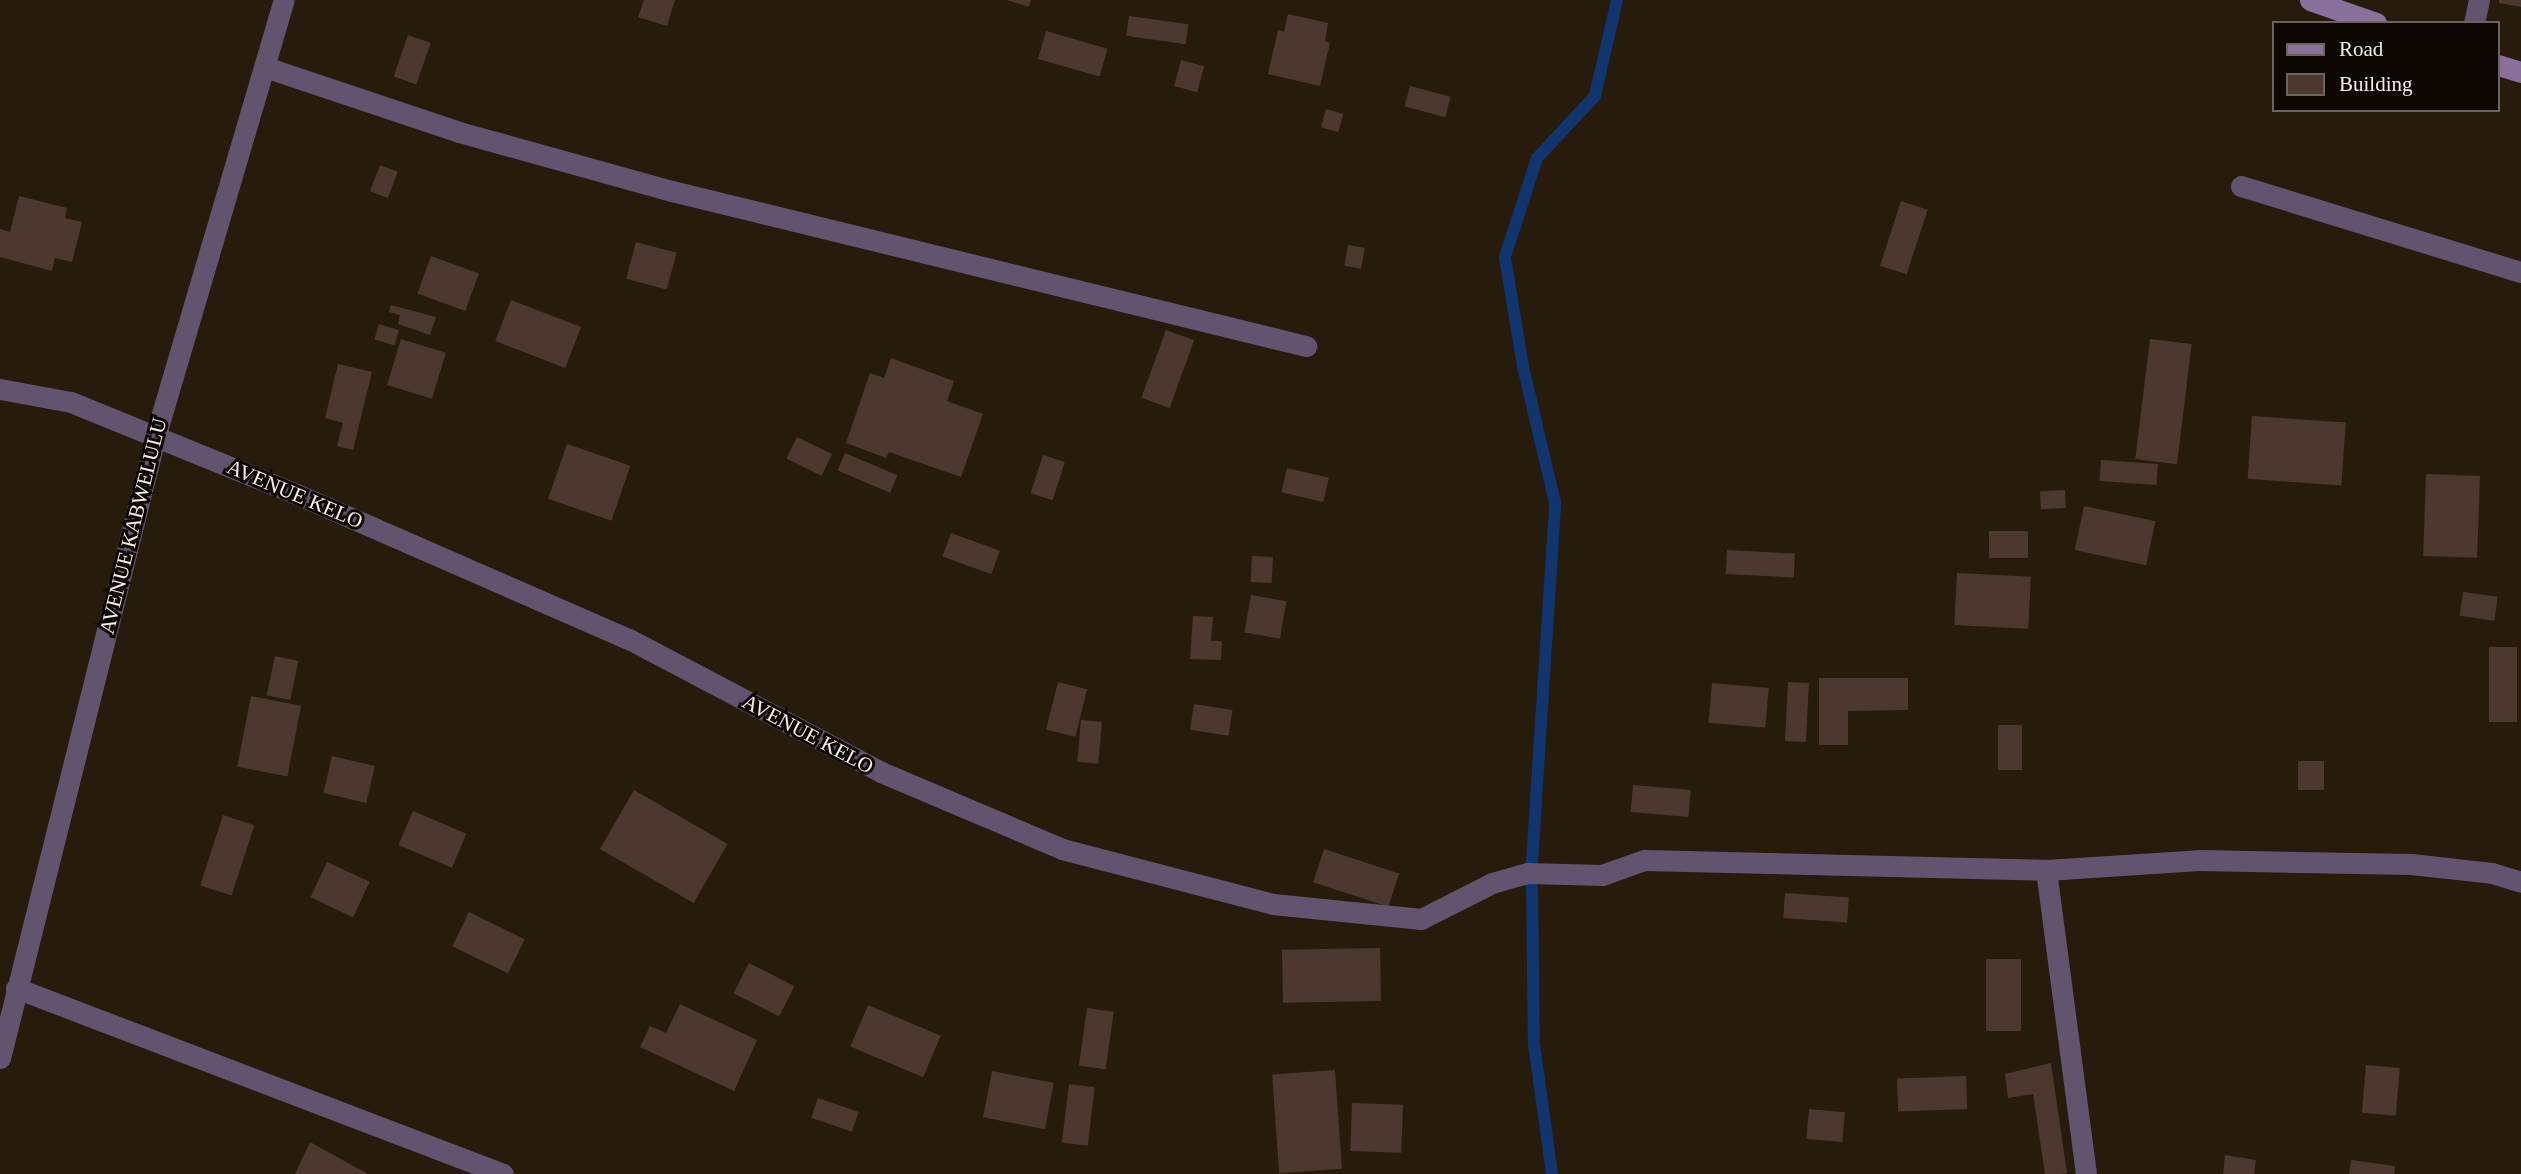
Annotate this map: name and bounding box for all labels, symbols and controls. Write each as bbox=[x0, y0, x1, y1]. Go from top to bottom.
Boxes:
legend bbox=[2272, 21, 2500, 112]
text: Road bbox=[2339, 37, 2383, 61]
text: Building bbox=[2339, 72, 2413, 96]
street label: AVENUE KABWELULU bbox=[94, 415, 172, 637]
street label: AVENUE KELO bbox=[223, 454, 367, 534]
street label: AVENUE KELO bbox=[738, 689, 878, 779]

